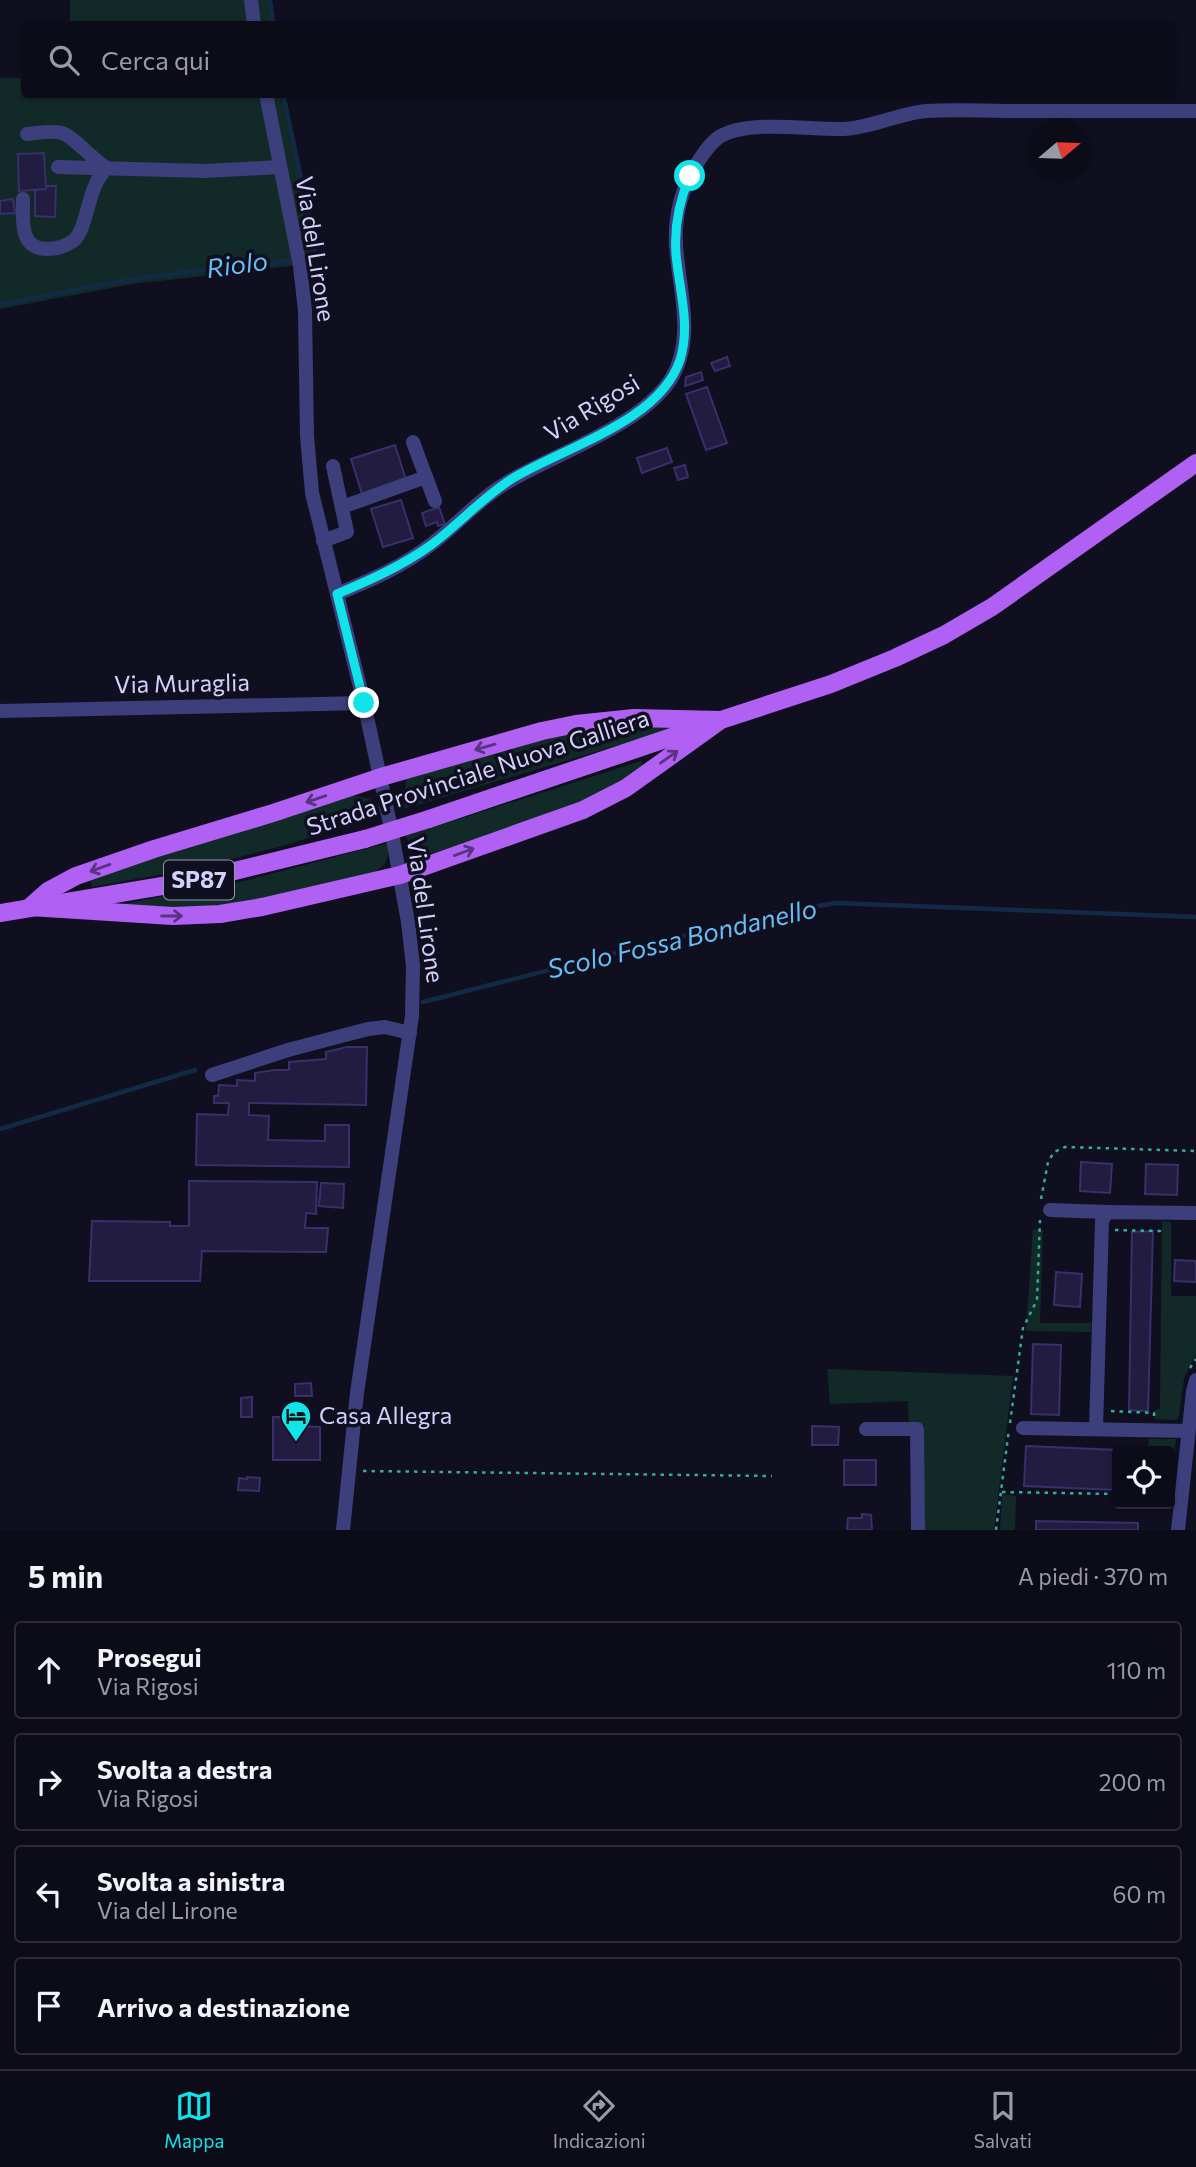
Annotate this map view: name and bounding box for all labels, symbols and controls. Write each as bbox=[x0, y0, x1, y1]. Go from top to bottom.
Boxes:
search box bbox=[21, 21, 1175, 98]
icon: search bbox=[45, 41, 83, 79]
text: Cerca qui bbox=[101, 44, 210, 75]
north arrow bbox=[1028, 119, 1091, 182]
route start bbox=[674, 160, 705, 191]
street label: Via del Lirone bbox=[291, 174, 342, 324]
water label: Riolo bbox=[204, 244, 270, 283]
street label: Via Rigosi bbox=[538, 367, 644, 446]
street label: Via Muraglia bbox=[114, 667, 250, 698]
route end bbox=[348, 687, 379, 718]
street label: Strada Provinciale Nuova Galliera bbox=[303, 702, 653, 841]
one-way arrow bbox=[474, 742, 496, 755]
one-way arrow bbox=[659, 750, 678, 764]
one-way arrow bbox=[306, 793, 328, 806]
street label: Via del Lirone bbox=[402, 835, 451, 985]
one-way arrow bbox=[453, 845, 475, 857]
road number: SP87 bbox=[164, 860, 234, 900]
one-way arrow bbox=[89, 863, 111, 875]
water label: Scolo Fossa Bondanello bbox=[544, 891, 819, 984]
one-way arrow bbox=[160, 909, 183, 922]
hotel icon: Casa Allegra bbox=[279, 1399, 313, 1443]
place label: Casa Allegra bbox=[319, 1400, 452, 1429]
map controls bbox=[1112, 1446, 1175, 1509]
button: locate bbox=[1112, 1446, 1175, 1509]
text: 5 min bbox=[28, 1557, 103, 1594]
text: A piedi · 370 m bbox=[1018, 1562, 1168, 1590]
text: Prosegui bbox=[97, 1641, 202, 1672]
icon: ahead bbox=[30, 1651, 68, 1689]
text: 110 m bbox=[1107, 1656, 1166, 1684]
text: Via Rigosi bbox=[97, 1672, 199, 1700]
text: Svolta a destra bbox=[97, 1753, 272, 1784]
icon: right bbox=[30, 1763, 68, 1801]
text: 200 m bbox=[1099, 1768, 1166, 1796]
text: Via Rigosi bbox=[97, 1784, 199, 1812]
text: Svolta a sinistra bbox=[97, 1865, 285, 1896]
icon: left bbox=[30, 1875, 68, 1913]
text: 60 m bbox=[1113, 1880, 1166, 1908]
text: Via del Lirone bbox=[97, 1896, 238, 1924]
icon: arrive bbox=[30, 1987, 68, 2025]
text: Arrivo a destinazione bbox=[97, 1991, 350, 2022]
tab: Mappa bbox=[164, 2087, 224, 2152]
tab: Indicazioni bbox=[553, 2087, 646, 2152]
tab: Salvati bbox=[974, 2087, 1032, 2152]

